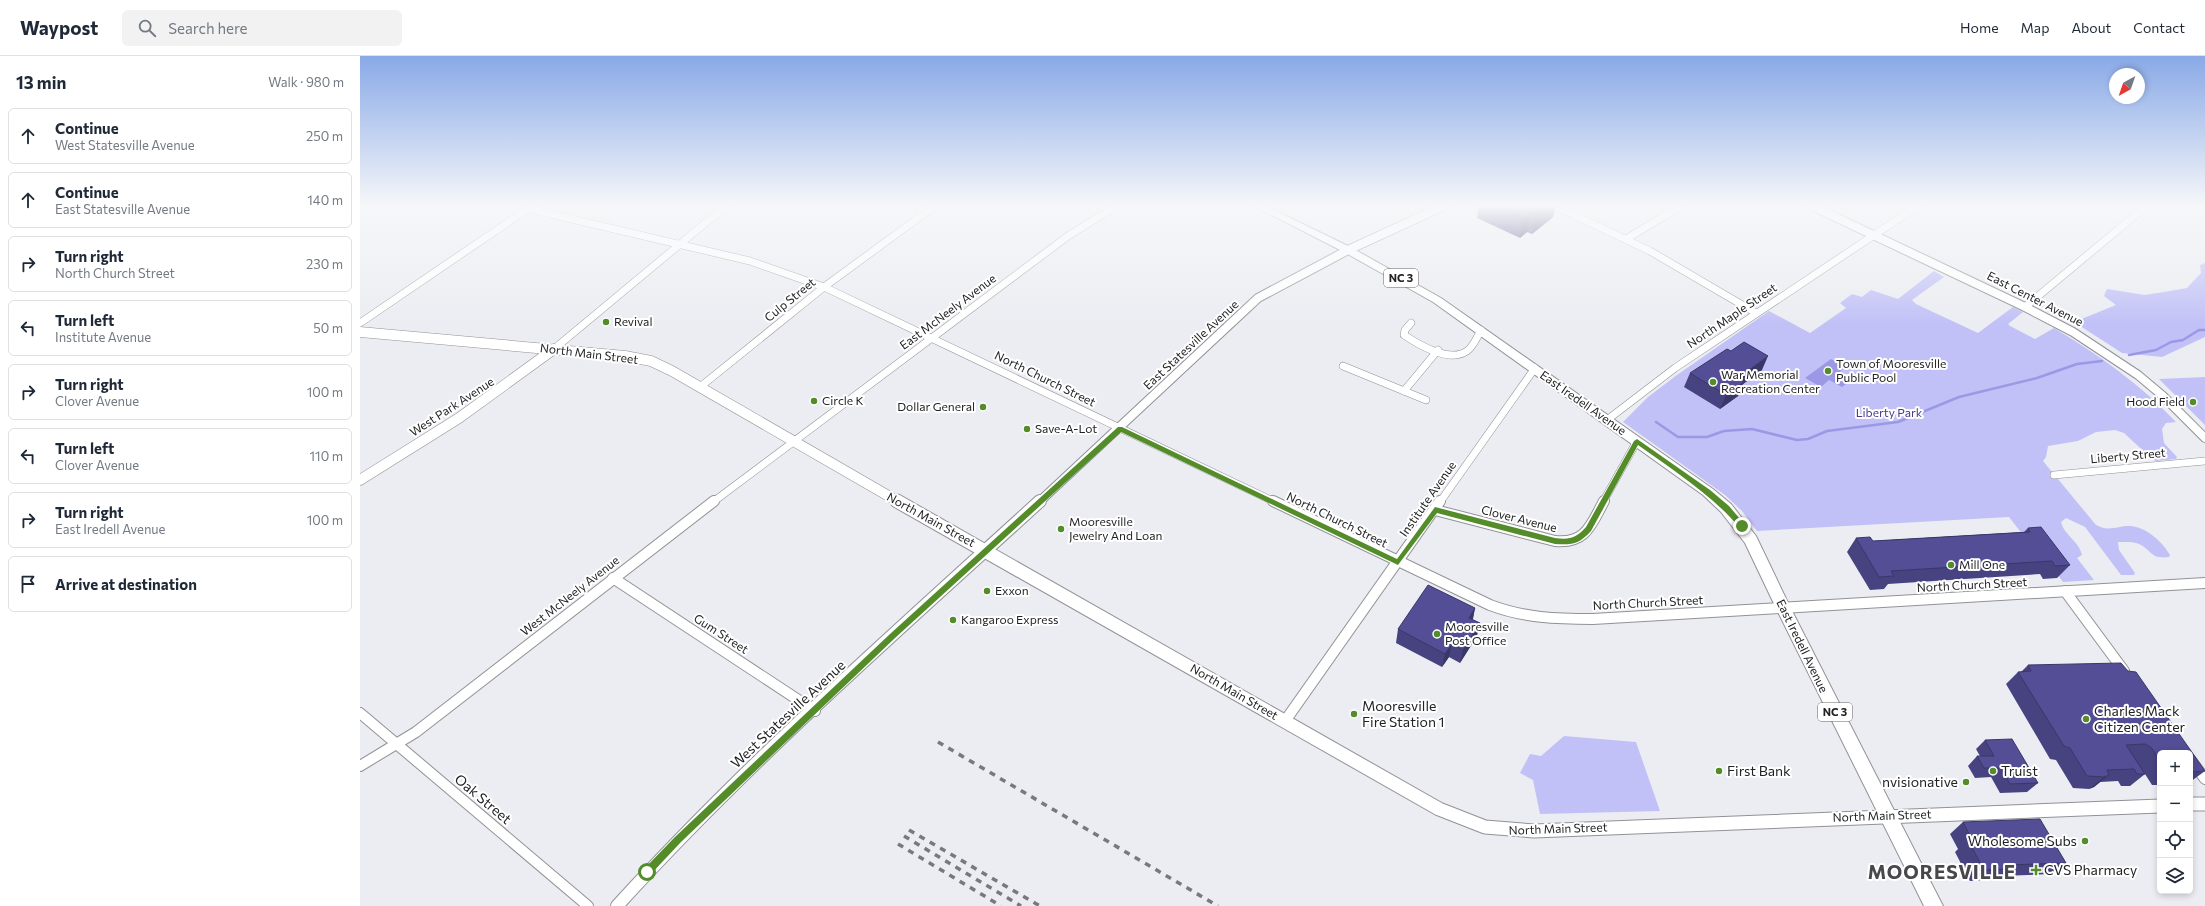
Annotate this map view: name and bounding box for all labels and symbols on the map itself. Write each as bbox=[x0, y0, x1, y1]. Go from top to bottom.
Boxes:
north arrow bbox=[2109, 68, 2145, 104]
street label: East Center Avenue bbox=[1985, 268, 2086, 328]
road number: NC 3 bbox=[1384, 269, 1418, 287]
street label: East McNeely Avenue bbox=[897, 270, 998, 352]
street label: Culp Street bbox=[761, 274, 818, 324]
street label: North Maple Street bbox=[1684, 280, 1779, 350]
street label: East Statesville Avenue bbox=[1140, 297, 1241, 392]
place label: Revival bbox=[614, 314, 652, 328]
marker: Revival bbox=[601, 317, 611, 327]
street label: North Main Street bbox=[539, 340, 639, 366]
street label: North Church Street bbox=[993, 348, 1098, 409]
place label: Town of Mooresville Public Pool bbox=[1836, 356, 1946, 384]
marker: Town of Mooresville Public Pool bbox=[1823, 366, 1833, 376]
street label: East Iredell Avenue bbox=[1538, 367, 1629, 437]
place label: War Memorial Recreation Center bbox=[1721, 367, 1820, 395]
street label: West Park Avenue bbox=[407, 374, 496, 439]
marker: War Memorial Recreation Center bbox=[1708, 377, 1718, 387]
place label: Circle K bbox=[822, 393, 864, 407]
place label: Hood Field bbox=[2126, 394, 2185, 408]
marker: Circle K bbox=[809, 396, 819, 406]
marker: Hood Field bbox=[2188, 397, 2198, 407]
place label: Dollar General bbox=[897, 399, 975, 413]
marker: Dollar General bbox=[978, 402, 988, 412]
park label: Liberty Park bbox=[1856, 405, 1923, 419]
place label: Save-A-Lot bbox=[1035, 421, 1097, 435]
marker: Save-A-Lot bbox=[1022, 424, 1032, 434]
street label: Liberty Street bbox=[2090, 445, 2166, 465]
street label: Institute Avenue bbox=[1396, 458, 1458, 539]
street label: North Main Street bbox=[885, 489, 978, 549]
street label: North Church Street bbox=[1285, 489, 1390, 550]
street label: Clover Avenue bbox=[1480, 502, 1559, 534]
place label: Mooresville Jewelry And Loan bbox=[1069, 514, 1162, 543]
route end bbox=[1733, 517, 1751, 535]
marker: Mooresville Jewelry And Loan bbox=[1056, 524, 1066, 534]
street label: West McNeely Avenue bbox=[517, 552, 621, 638]
place label: Mill One bbox=[1959, 557, 2005, 571]
marker: Mill One bbox=[1946, 560, 1956, 570]
street label: North Church Street bbox=[1916, 574, 2028, 594]
place label: Exxon bbox=[995, 583, 1029, 597]
marker: Exxon bbox=[982, 586, 992, 596]
street label: North Church Street bbox=[1592, 592, 1704, 612]
street label: East Iredell Avenue bbox=[1774, 597, 1832, 694]
street label: Gum Street bbox=[692, 610, 751, 656]
place label: Kangaroo Express bbox=[961, 612, 1059, 626]
marker: Kangaroo Express bbox=[948, 615, 958, 625]
place label: Mooresville Post Office bbox=[1445, 619, 1509, 647]
marker: Mooresville Post Office bbox=[1432, 629, 1442, 639]
street label: West Statesville Avenue bbox=[727, 656, 848, 771]
street label: North Main Street bbox=[1188, 660, 1281, 722]
place label: Mooresville Fire Station 1 bbox=[1362, 697, 1445, 730]
place label: Charles Mack Citizen Center bbox=[2094, 702, 2186, 735]
road number: NC 3 bbox=[1818, 703, 1852, 721]
marker: Mooresville Fire Station 1 bbox=[1349, 709, 1359, 719]
marker: Charles Mack Citizen Center bbox=[2081, 714, 2091, 724]
place label: First Bank bbox=[1727, 762, 1791, 779]
place label: Truist bbox=[2001, 762, 2038, 779]
marker: First Bank bbox=[1714, 766, 1724, 776]
marker: Truist bbox=[1988, 766, 1998, 776]
street label: Oak Street bbox=[452, 770, 515, 827]
place label: nvisionative bbox=[1882, 773, 1958, 790]
marker: nvisionative bbox=[1961, 777, 1971, 787]
street label: North Main Street bbox=[1832, 806, 1932, 824]
street label: North Main Street bbox=[1508, 819, 1608, 837]
place label: Wholesome Subs bbox=[1968, 832, 2077, 849]
marker: Wholesome Subs bbox=[2080, 836, 2090, 846]
district label: MOORESVILLE bbox=[1868, 860, 2016, 883]
place label: CVS Pharmacy bbox=[2044, 861, 2137, 878]
route start bbox=[638, 863, 656, 881]
marker: CVS Pharmacy bbox=[2031, 865, 2041, 875]

